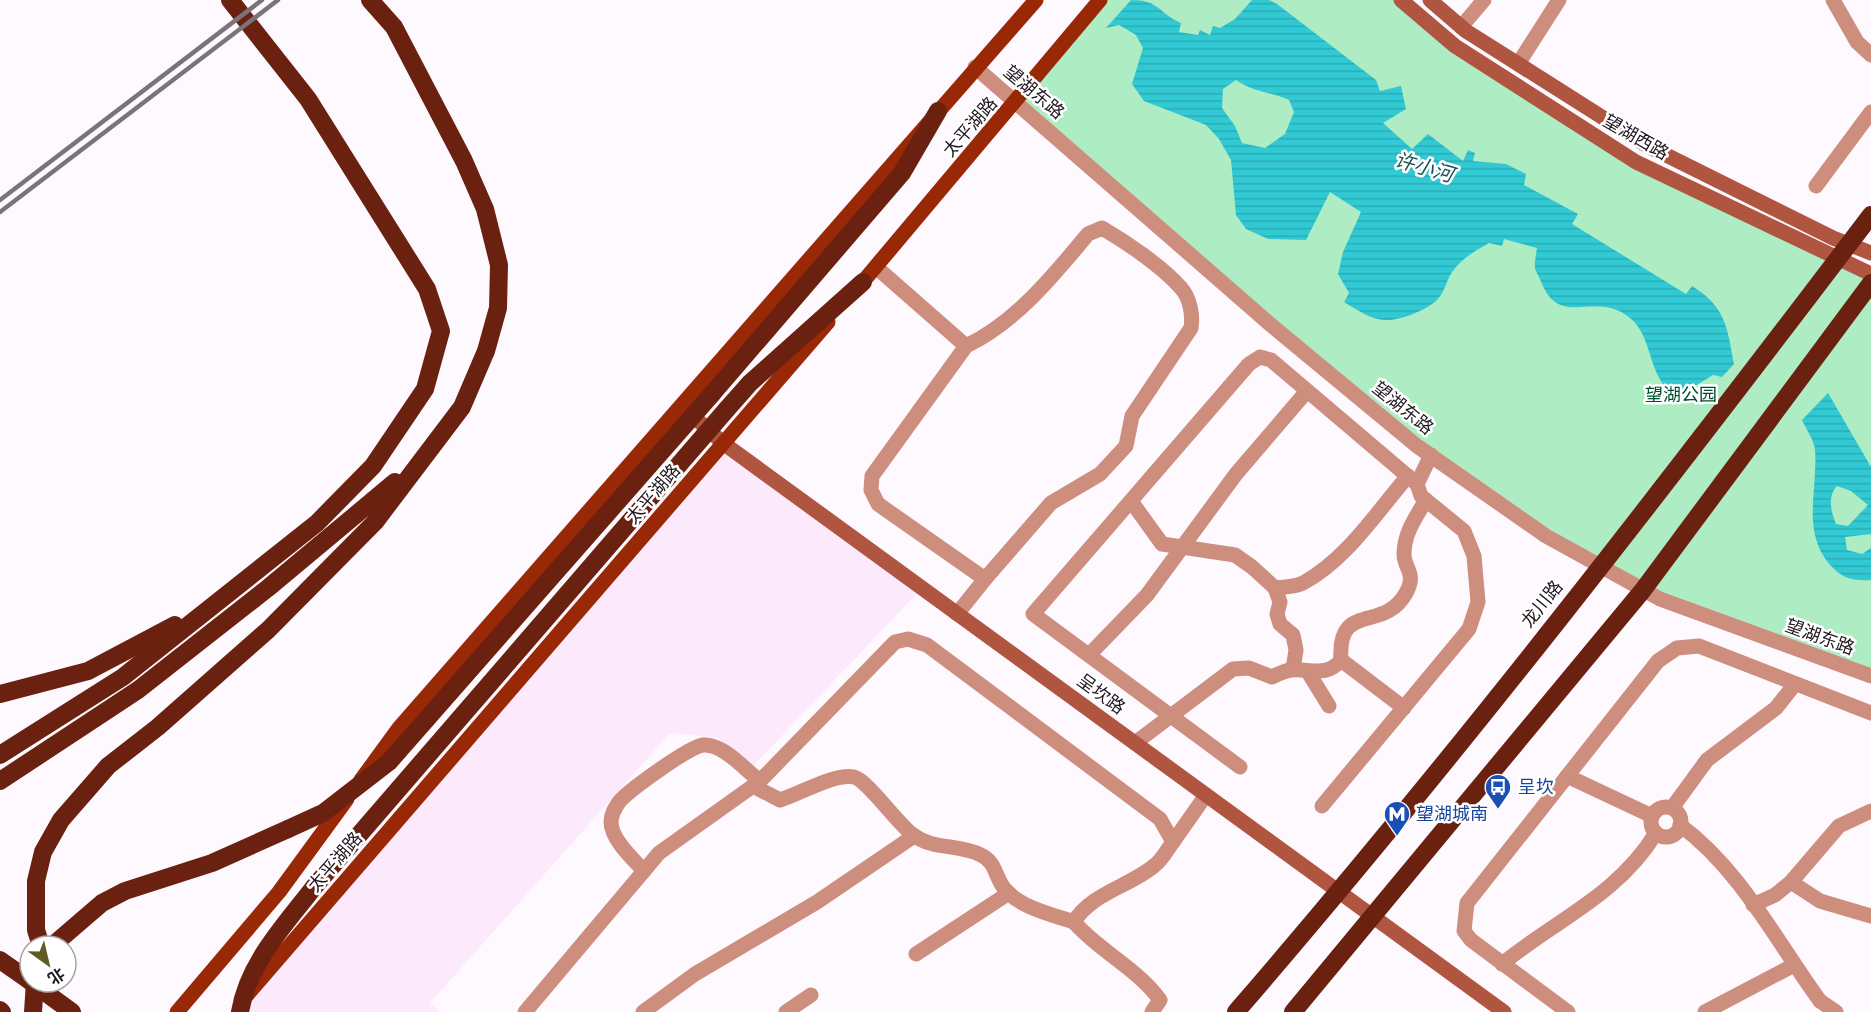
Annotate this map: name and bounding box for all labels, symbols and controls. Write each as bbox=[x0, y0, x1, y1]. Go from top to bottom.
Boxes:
street label: 望湖东路 bbox=[999, 60, 1069, 124]
street label: 太平湖路 bbox=[938, 93, 1002, 161]
street label: 望湖西路 bbox=[1599, 109, 1673, 165]
water label: 许小河 bbox=[1392, 147, 1460, 188]
street label: 望湖东路 bbox=[1368, 377, 1438, 439]
park label: 望湖公园 bbox=[1645, 384, 1717, 406]
street label: 太平湖路 bbox=[621, 460, 685, 528]
street label: 龙川路 bbox=[1516, 576, 1568, 632]
street label: 望湖东路 bbox=[1782, 614, 1858, 660]
street label: 呈坎路 bbox=[1073, 669, 1129, 719]
bus stop icon: 呈坎 bbox=[1483, 772, 1513, 810]
place label: 呈坎 bbox=[1518, 776, 1554, 798]
metro station icon: 望湖城南 bbox=[1382, 799, 1412, 837]
place label: 望湖城南 bbox=[1416, 803, 1488, 825]
street label: 太平湖路 bbox=[303, 828, 367, 896]
north arrow bbox=[18, 934, 78, 994]
text: 北 bbox=[44, 964, 68, 988]

